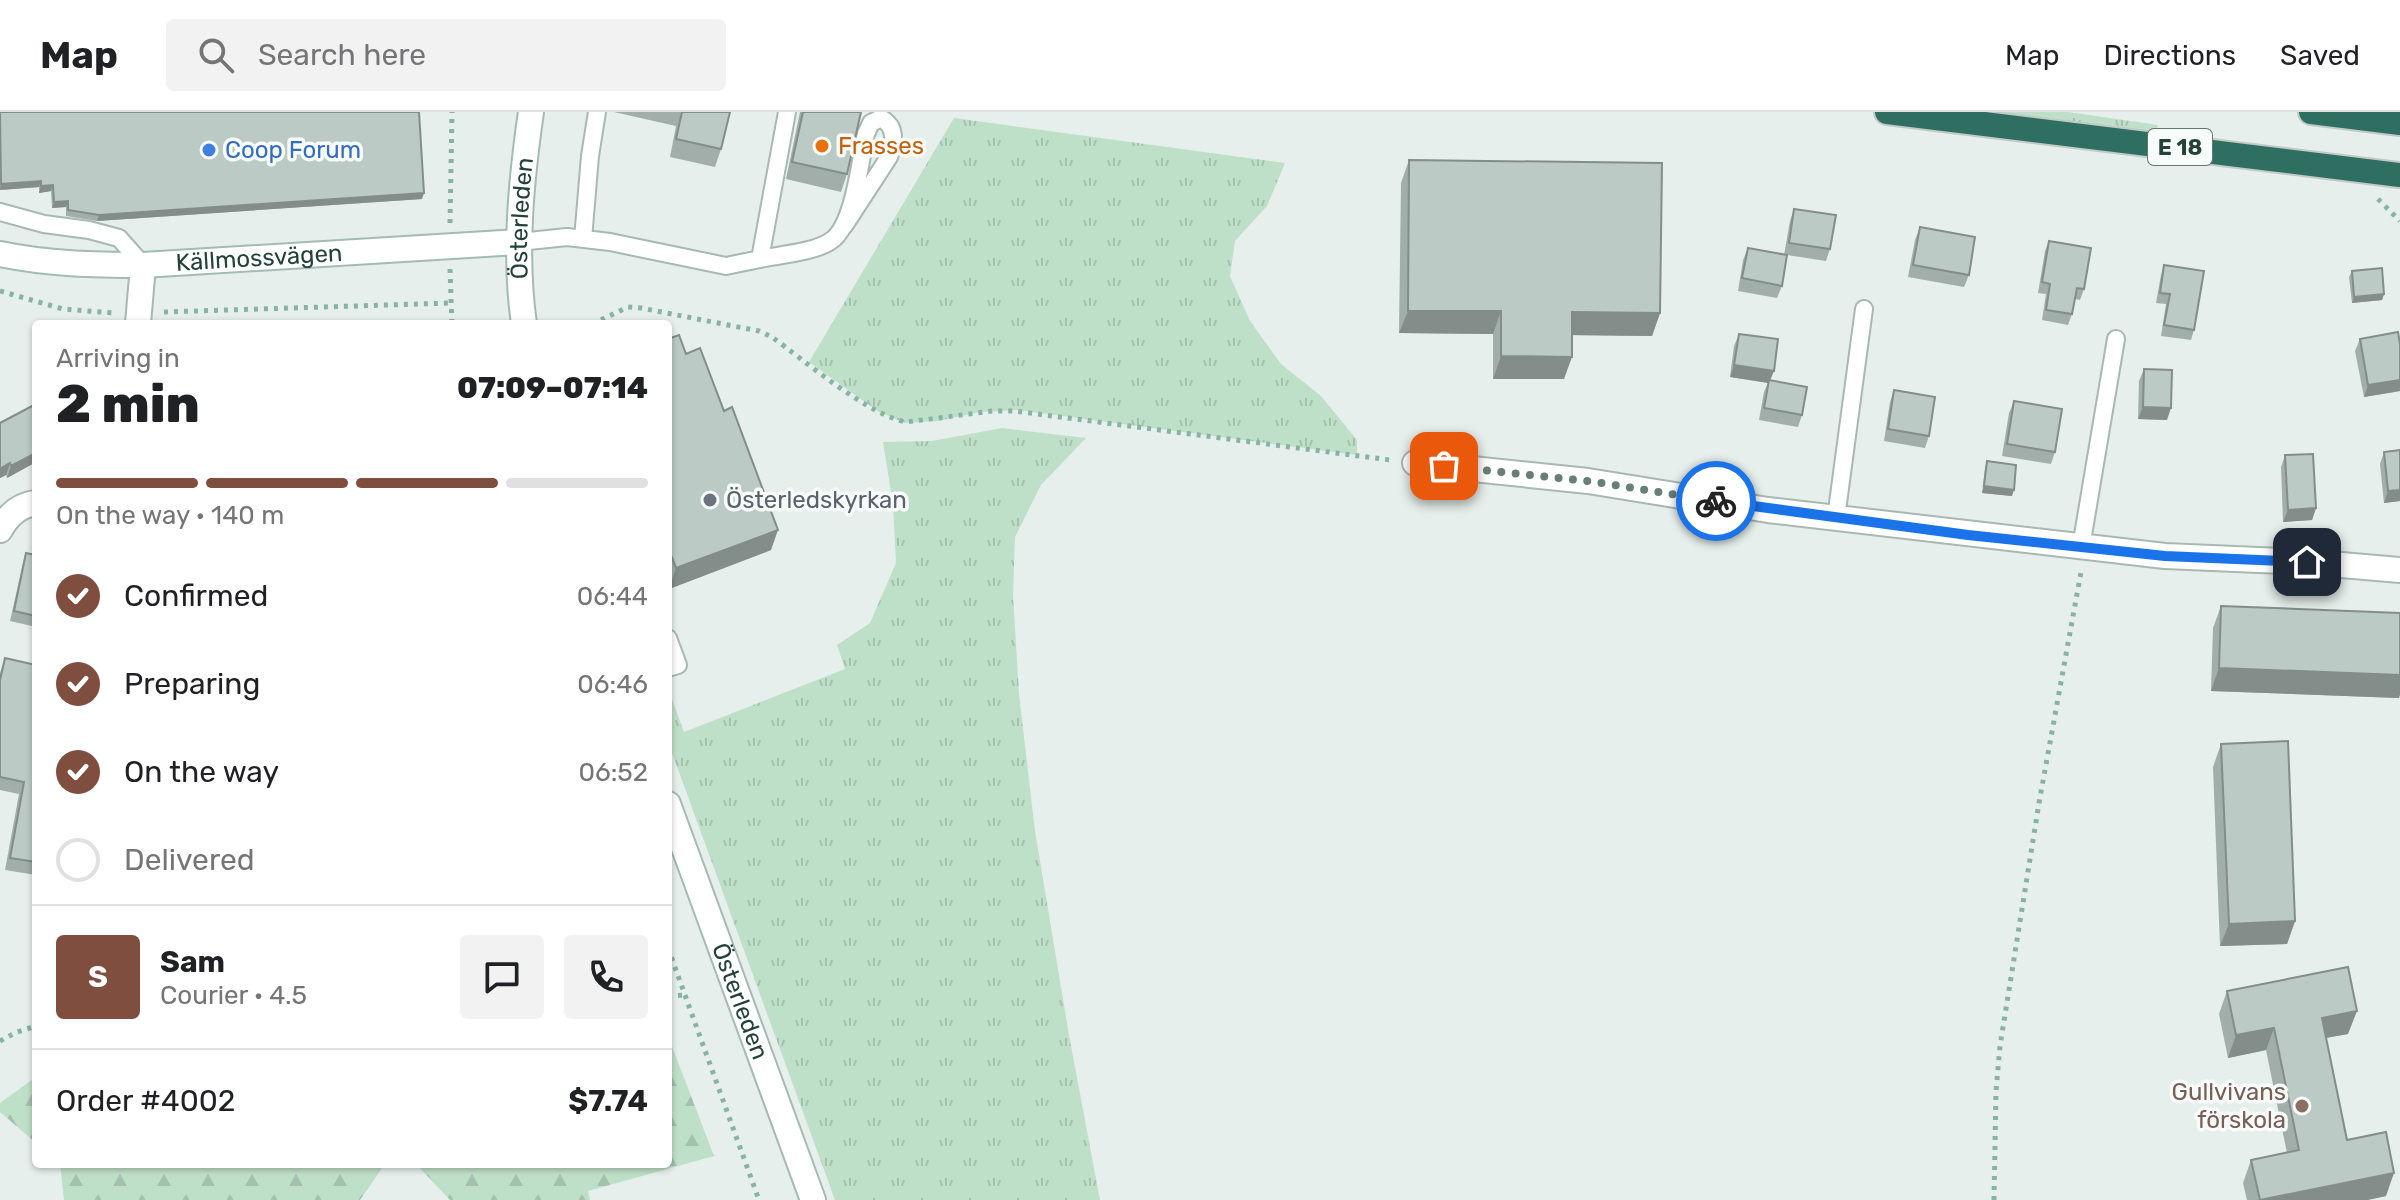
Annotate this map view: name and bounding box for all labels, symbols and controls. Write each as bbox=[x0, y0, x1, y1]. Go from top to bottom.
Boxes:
search box bbox=[166, 19, 726, 91]
text: Map bbox=[40, 32, 118, 78]
icon: search bbox=[194, 33, 238, 77]
text: Search here bbox=[258, 37, 426, 73]
text: Map bbox=[2005, 39, 2059, 72]
text: Directions bbox=[2103, 39, 2236, 72]
text: Saved bbox=[2280, 39, 2360, 72]
road number: E 18 bbox=[2148, 129, 2212, 165]
place label: Frasses bbox=[838, 132, 924, 160]
place label: Coop Forum bbox=[225, 136, 361, 164]
marker: Frasses bbox=[813, 137, 831, 155]
marker: Coop Forum bbox=[200, 141, 218, 159]
street label: Österleden bbox=[505, 156, 539, 280]
street label: Källmossvägen bbox=[175, 239, 343, 277]
text: Arriving in bbox=[56, 343, 180, 374]
text: 07:09–07:14 bbox=[457, 370, 648, 406]
text: 2 min bbox=[56, 373, 200, 435]
pin bbox=[1410, 432, 1478, 500]
icon: bag bbox=[1422, 444, 1466, 488]
courier bbox=[1676, 461, 1756, 541]
icon: bike bbox=[1694, 479, 1738, 523]
place label: Österledskyrkan bbox=[726, 486, 907, 514]
marker: Österledskyrkan bbox=[701, 491, 719, 509]
text: On the way · 140 m bbox=[56, 500, 284, 531]
pin bbox=[2273, 528, 2341, 596]
icon: home bbox=[2285, 540, 2329, 584]
icon: check bbox=[56, 574, 100, 618]
text: Confirmed bbox=[124, 578, 268, 614]
text: 06:44 bbox=[577, 581, 648, 612]
icon: check bbox=[56, 662, 100, 706]
text: Preparing bbox=[124, 666, 260, 702]
text: 06:46 bbox=[577, 669, 648, 700]
icon: check bbox=[56, 750, 100, 794]
text: On the way bbox=[124, 754, 279, 790]
text: 06:52 bbox=[578, 757, 648, 788]
text: Delivered bbox=[124, 842, 255, 878]
button: chat bbox=[460, 935, 544, 1019]
button: phone bbox=[564, 935, 648, 1019]
street label: Österleden bbox=[706, 939, 774, 1063]
text: Sam bbox=[160, 944, 225, 980]
text: S bbox=[88, 959, 108, 995]
text: Courier · 4.5 bbox=[160, 980, 307, 1011]
place label: Gullvivans förskola bbox=[2172, 1078, 2286, 1134]
text: Order #4002 bbox=[56, 1083, 235, 1119]
text: $7.74 bbox=[568, 1083, 648, 1119]
marker: Gullvivans förskola bbox=[2293, 1097, 2311, 1115]

